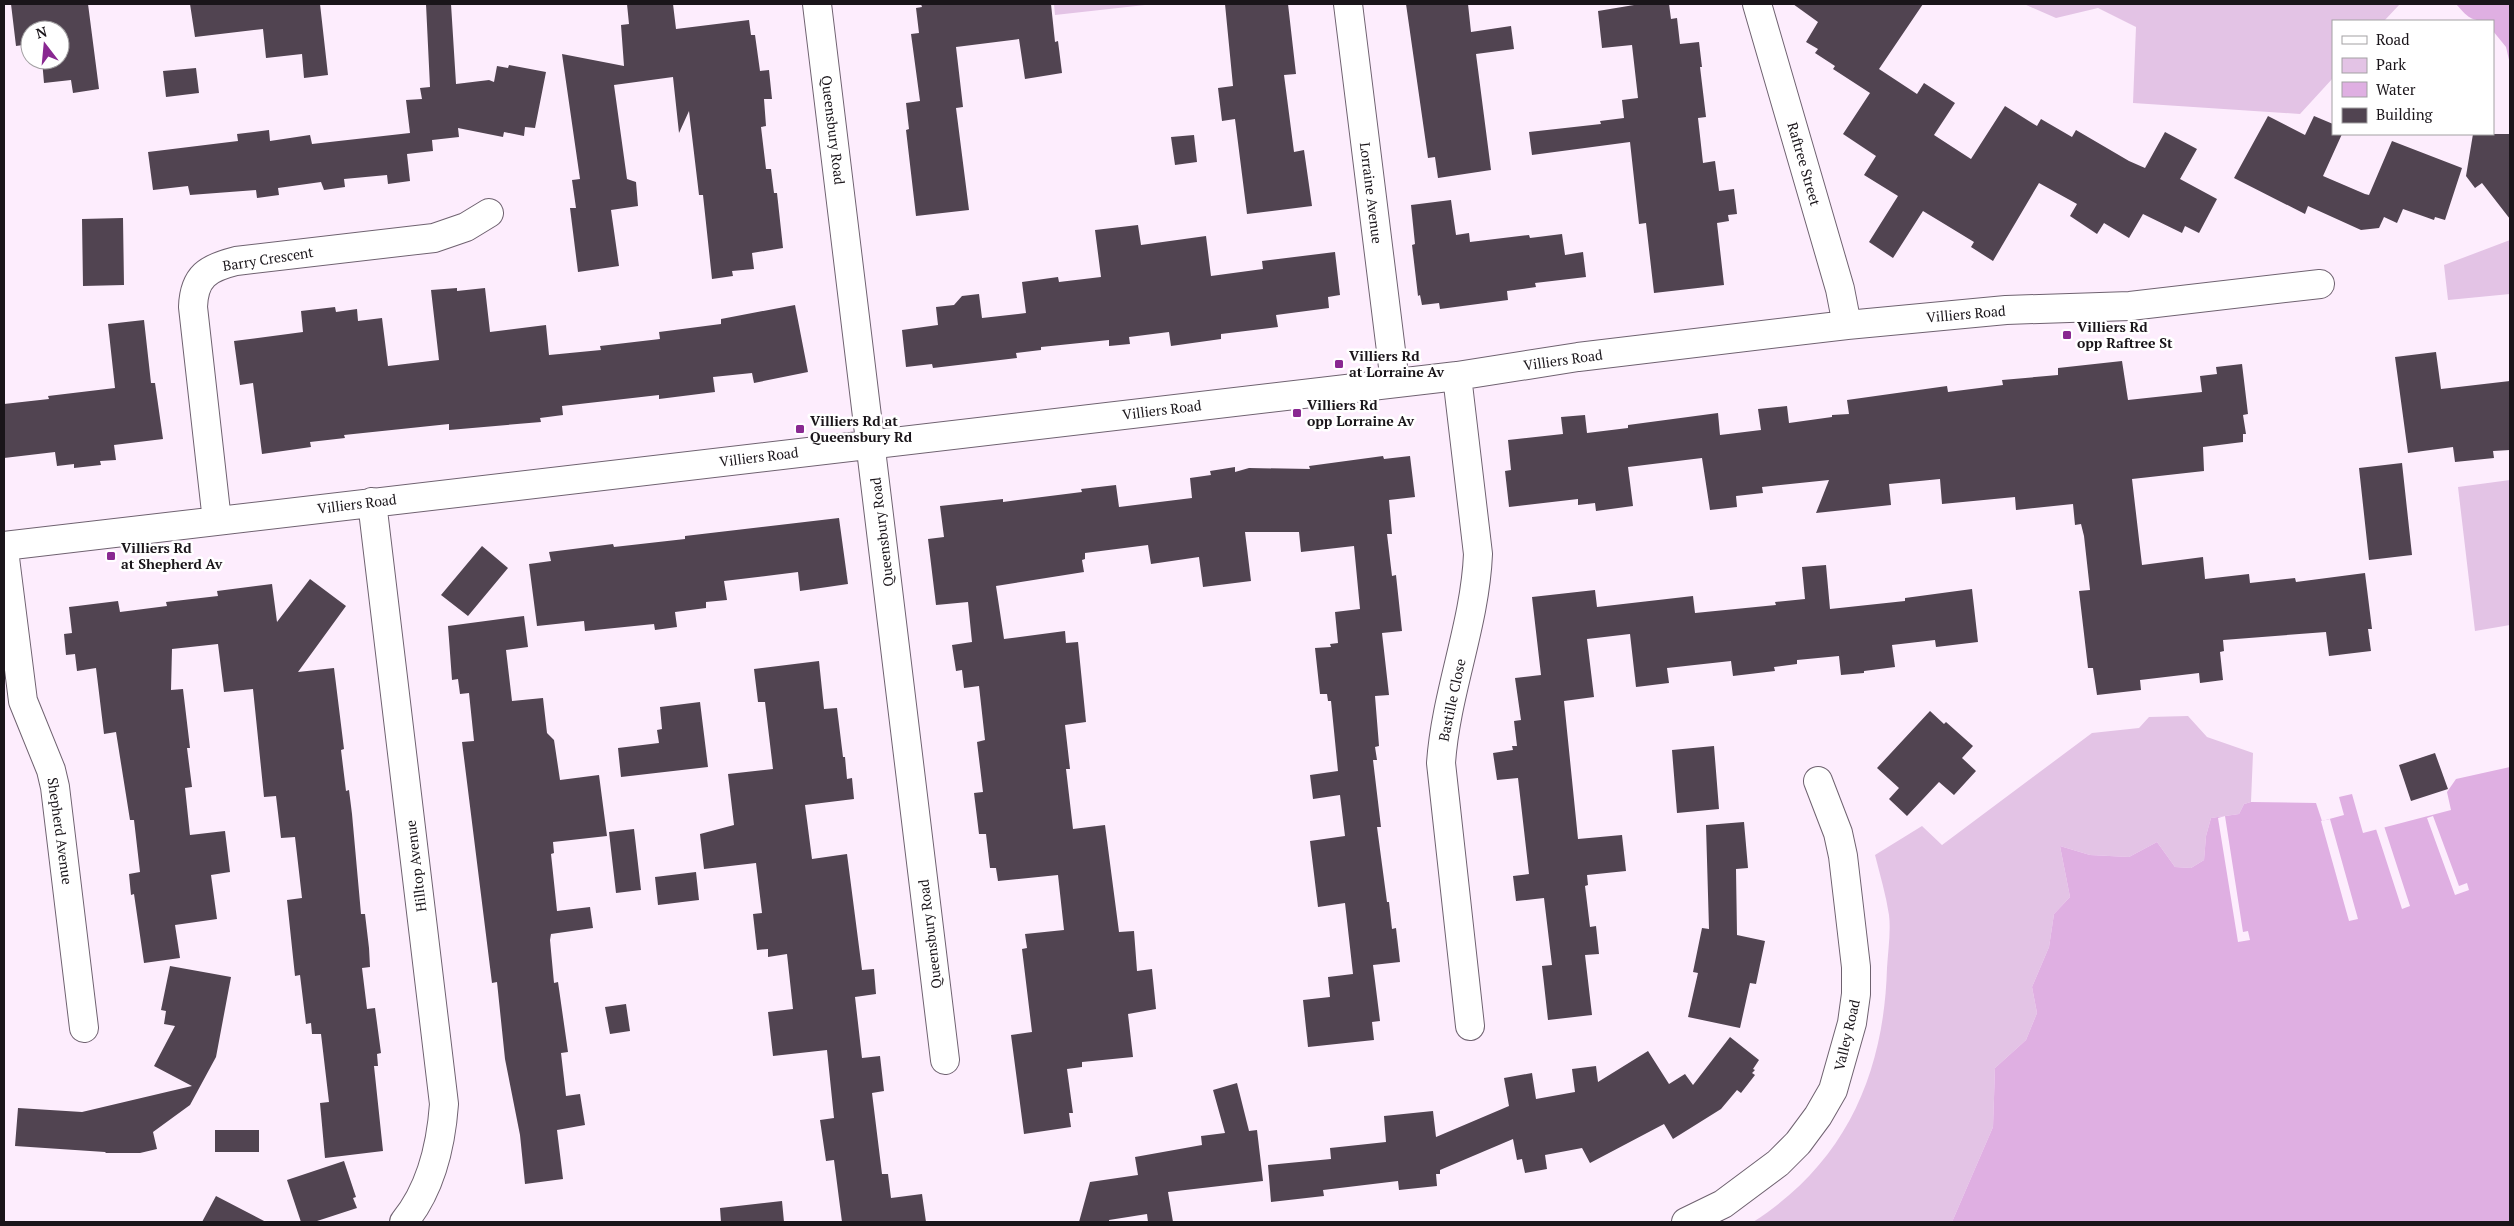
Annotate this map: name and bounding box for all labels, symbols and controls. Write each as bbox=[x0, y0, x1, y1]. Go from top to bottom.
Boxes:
north arrow bbox=[20, 20, 70, 70]
legend bbox=[2332, 20, 2494, 135]
text: N bbox=[34, 21, 49, 43]
text: Road bbox=[2376, 29, 2409, 49]
text: Park bbox=[2376, 54, 2406, 74]
street label: Queensbury Road bbox=[817, 74, 850, 186]
text: Water bbox=[2376, 79, 2416, 99]
text: Building bbox=[2376, 104, 2434, 124]
street label: Raftree Street bbox=[1783, 120, 1826, 209]
street label: Lorraine Avenue bbox=[1356, 141, 1387, 245]
street label: Barry Crescent bbox=[221, 242, 315, 275]
street label: Villiers Road bbox=[1925, 301, 2007, 326]
place label: Villiers Rd opp Raftree St bbox=[2077, 317, 2173, 352]
marker: Villiers Rd opp Raftree St bbox=[2061, 329, 2073, 341]
street label: Villiers Road bbox=[1522, 345, 1604, 374]
place label: Villiers Rd at Lorraine Av bbox=[1349, 346, 1444, 381]
marker: Villiers Rd at Lorraine Av bbox=[1333, 358, 1345, 370]
street label: Villiers Road bbox=[1121, 395, 1203, 424]
place label: Villiers Rd opp Lorraine Av bbox=[1307, 395, 1414, 430]
marker: Villiers Rd opp Lorraine Av bbox=[1291, 407, 1303, 419]
place label: Villiers Rd at Queensbury Rd bbox=[810, 411, 913, 446]
marker: Villiers Rd at Queensbury Rd bbox=[794, 423, 806, 435]
street label: Villiers Road bbox=[718, 442, 800, 471]
street label: Queensbury Road bbox=[865, 476, 898, 588]
street label: Villiers Road bbox=[316, 489, 398, 518]
place label: Villiers Rd at Shepherd Av bbox=[121, 538, 223, 573]
marker: Villiers Rd at Shepherd Av bbox=[105, 550, 117, 562]
street label: Bastille Close bbox=[1433, 657, 1470, 743]
street label: Shepherd Avenue bbox=[44, 776, 77, 886]
street label: Hilltop Avenue bbox=[400, 819, 431, 913]
street label: Queensbury Road bbox=[913, 878, 946, 990]
street label: Valley Road bbox=[1829, 997, 1864, 1072]

